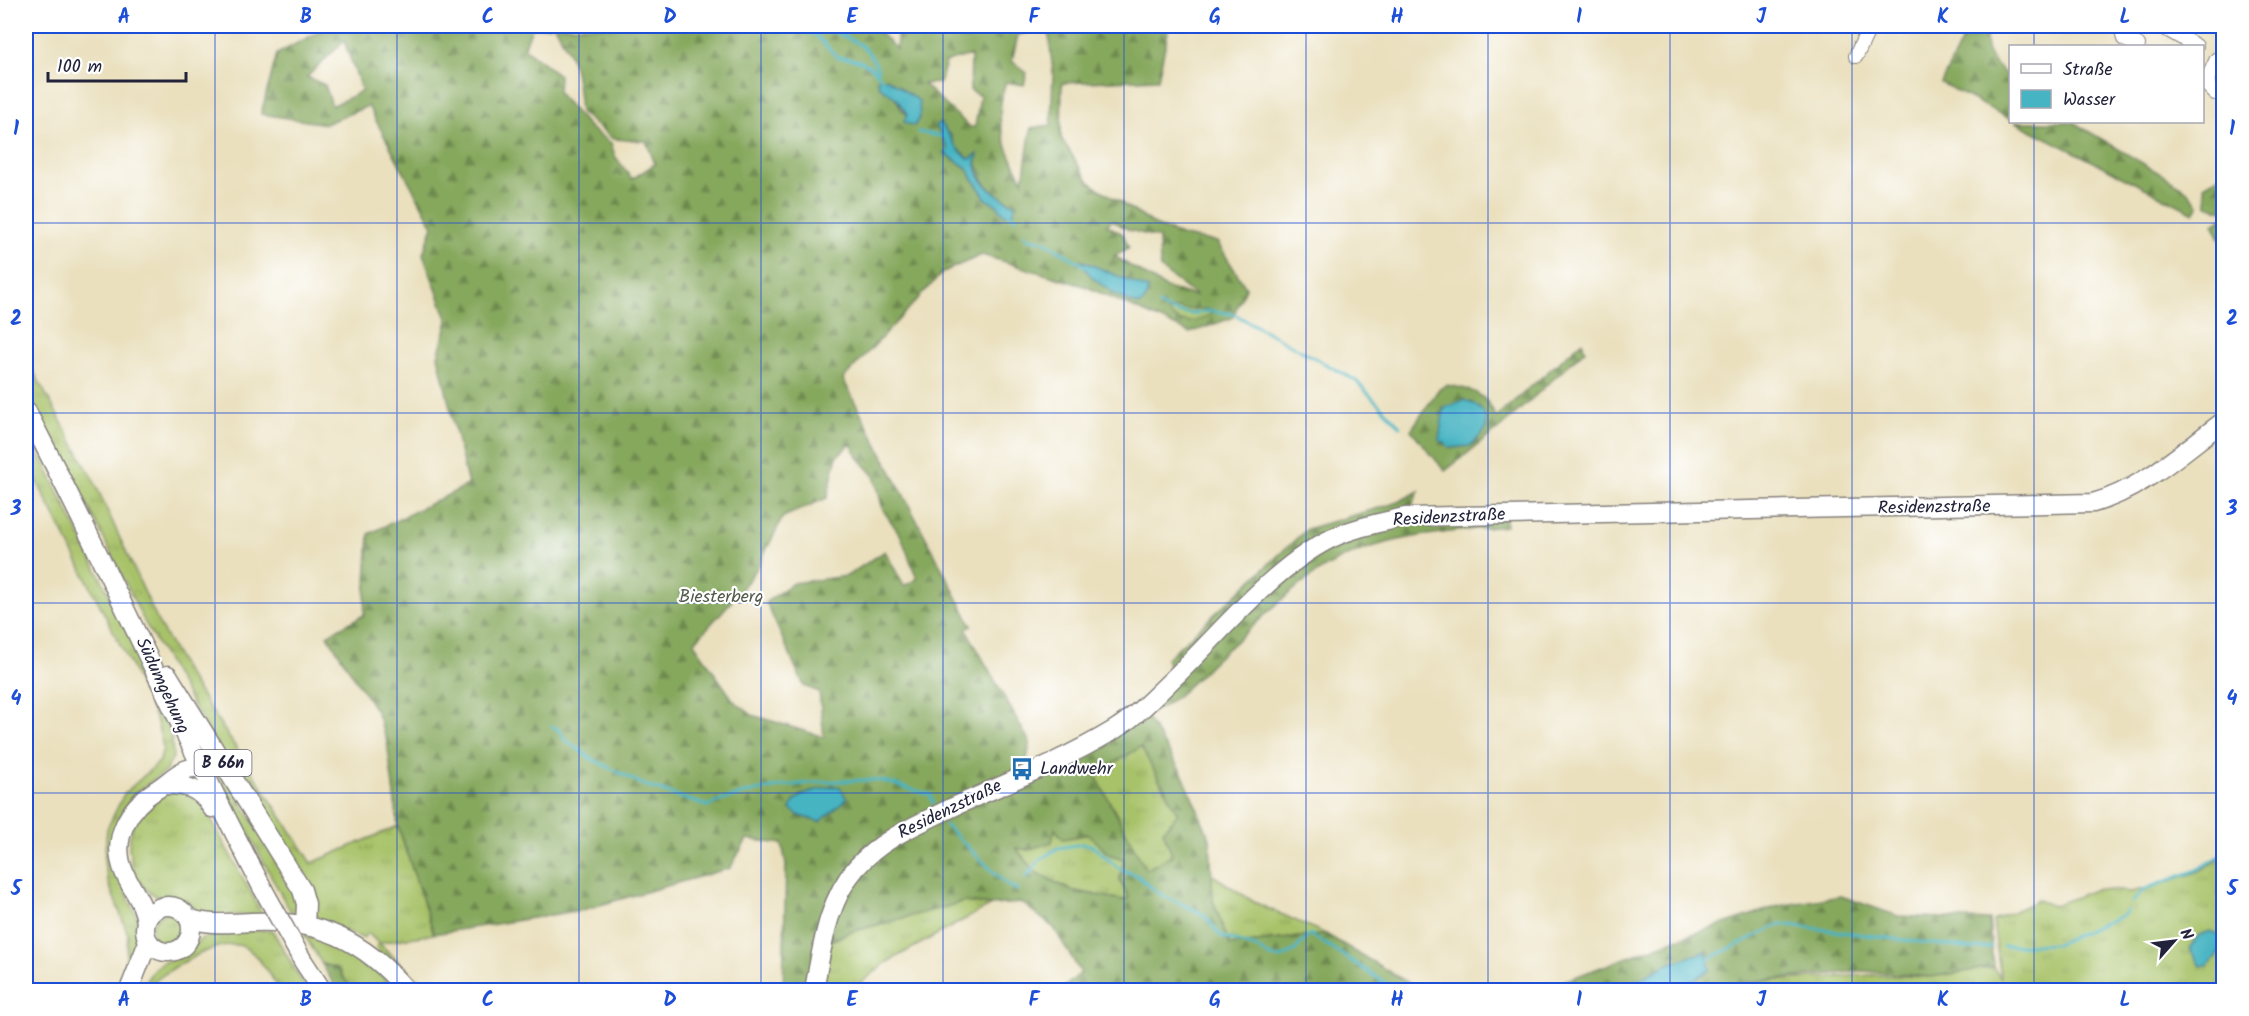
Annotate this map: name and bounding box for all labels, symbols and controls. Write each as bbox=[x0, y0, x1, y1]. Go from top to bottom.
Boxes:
text: A bbox=[118, 2, 130, 34]
text: B bbox=[300, 2, 312, 34]
text: C bbox=[482, 2, 494, 34]
text: D bbox=[663, 2, 677, 34]
text: E bbox=[846, 2, 858, 34]
text: F bbox=[1029, 2, 1041, 34]
text: G bbox=[1209, 2, 1221, 34]
text: H bbox=[1390, 2, 1404, 34]
text: I bbox=[1576, 2, 1582, 34]
text: J bbox=[1756, 2, 1767, 34]
text: K bbox=[1937, 2, 1949, 34]
text: L bbox=[2120, 2, 2130, 34]
scale bar bbox=[48, 45, 186, 83]
legend bbox=[2009, 45, 2204, 123]
text: 100 m bbox=[57, 53, 102, 82]
text: Straße bbox=[2063, 56, 2113, 85]
text: Wasser bbox=[2063, 86, 2116, 115]
text: 1 bbox=[13, 114, 19, 146]
text: 1 bbox=[2229, 114, 2235, 146]
text: 2 bbox=[10, 304, 22, 336]
text: 2 bbox=[2226, 304, 2238, 336]
street label: Residenzstraße bbox=[1877, 493, 1991, 523]
text: 3 bbox=[10, 494, 22, 526]
text: 3 bbox=[2226, 494, 2238, 526]
street label: Residenzstraße bbox=[1392, 501, 1506, 535]
park label: Biesterberg bbox=[679, 583, 763, 612]
street label: Südumgehung bbox=[127, 633, 197, 739]
text: 4 bbox=[11, 684, 22, 716]
text: 4 bbox=[2227, 684, 2238, 716]
road number: B 66n bbox=[194, 750, 252, 776]
place label: Landwehr bbox=[1040, 755, 1114, 784]
bus stop icon: Landwehr bbox=[1009, 756, 1035, 782]
street label: Residenzstraße bbox=[893, 772, 1007, 848]
text: 5 bbox=[10, 874, 23, 906]
text: 5 bbox=[2226, 874, 2239, 906]
north arrow bbox=[2144, 911, 2204, 971]
text: N bbox=[2173, 924, 2199, 945]
text: A bbox=[118, 985, 130, 1016]
text: B bbox=[300, 985, 312, 1016]
text: C bbox=[482, 985, 494, 1016]
text: D bbox=[663, 985, 677, 1016]
text: E bbox=[846, 985, 858, 1016]
text: F bbox=[1029, 985, 1041, 1016]
text: G bbox=[1209, 985, 1221, 1016]
text: H bbox=[1390, 985, 1404, 1016]
text: I bbox=[1576, 985, 1582, 1016]
text: J bbox=[1756, 985, 1767, 1016]
text: K bbox=[1937, 985, 1949, 1016]
text: L bbox=[2120, 985, 2130, 1016]

